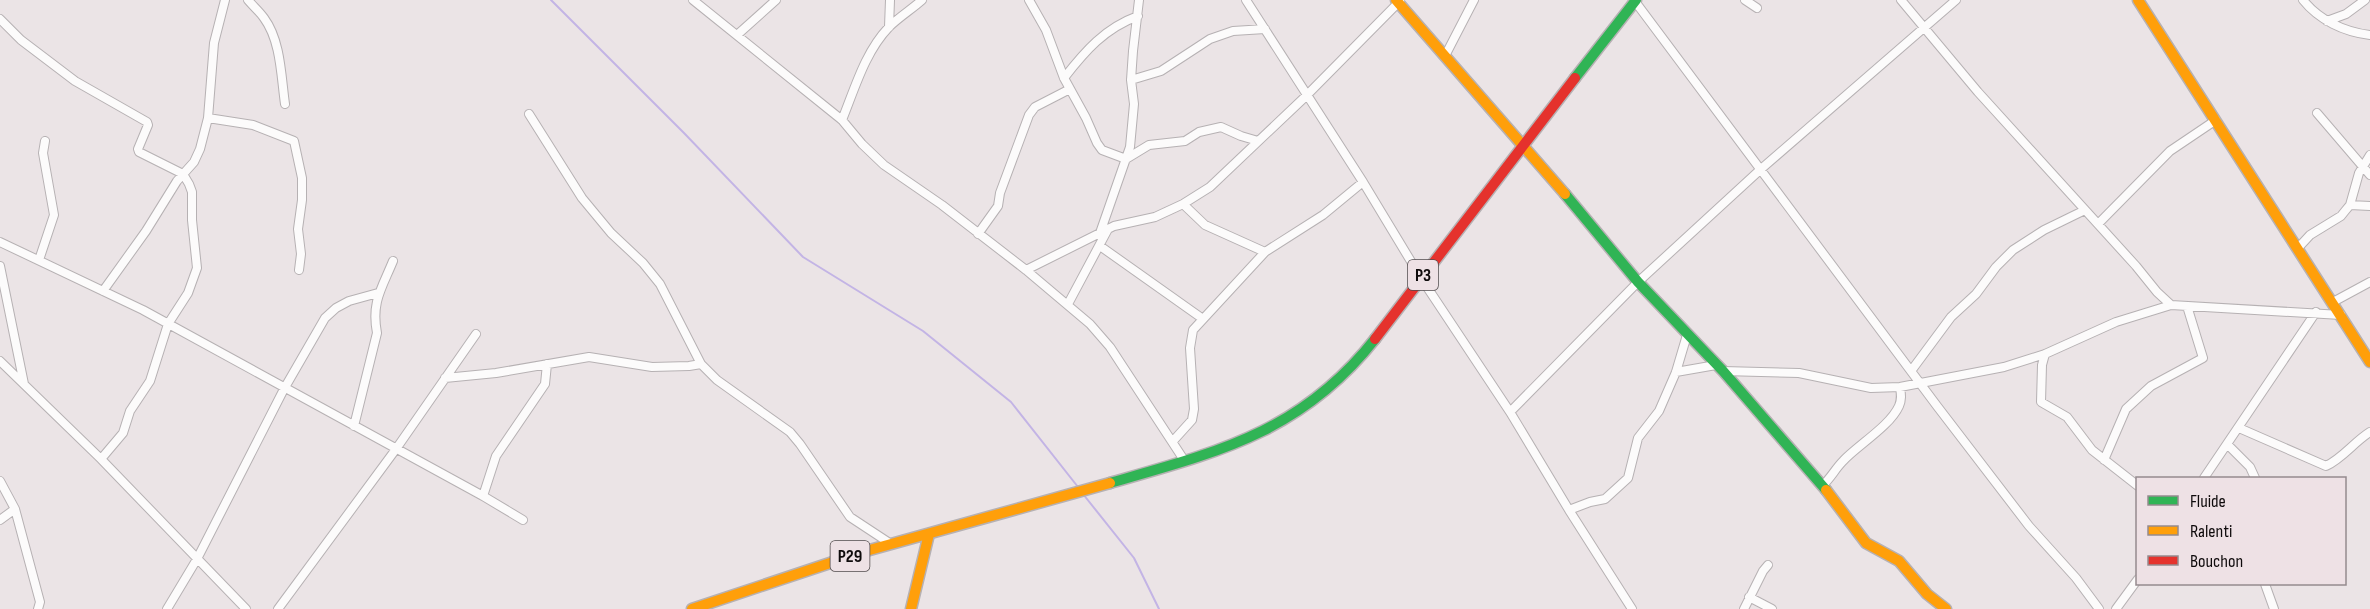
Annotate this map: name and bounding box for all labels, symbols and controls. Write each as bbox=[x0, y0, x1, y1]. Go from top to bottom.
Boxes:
road number: P3 bbox=[1408, 260, 1438, 290]
legend bbox=[2136, 477, 2346, 585]
text: Fluide bbox=[2190, 491, 2226, 512]
text: Ralenti bbox=[2190, 521, 2232, 542]
road number: P29 bbox=[830, 541, 870, 571]
text: Bouchon bbox=[2190, 551, 2243, 572]

